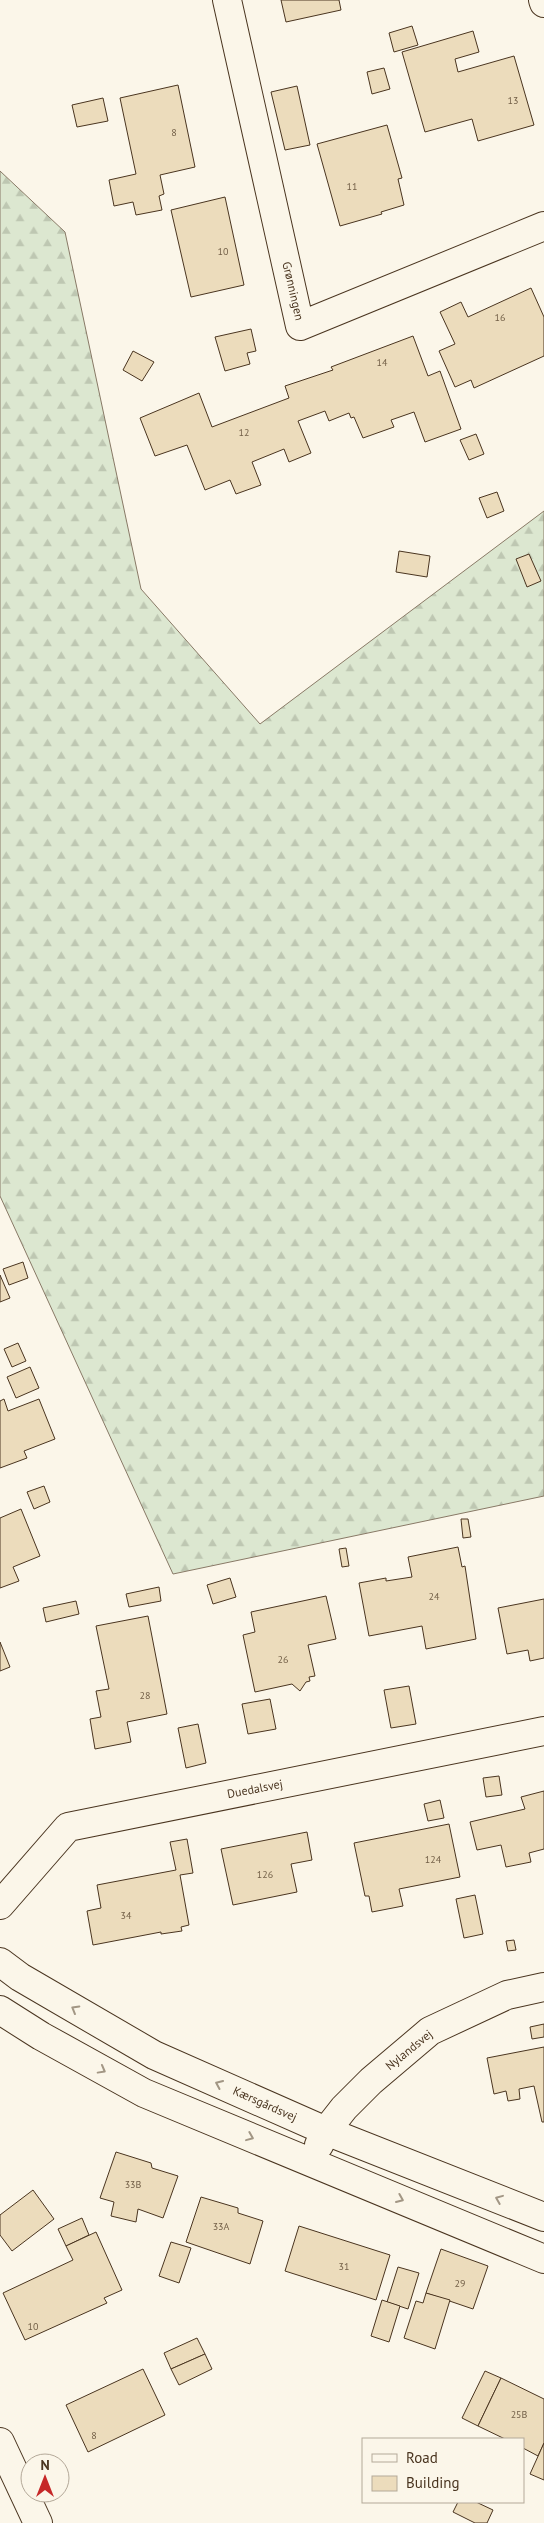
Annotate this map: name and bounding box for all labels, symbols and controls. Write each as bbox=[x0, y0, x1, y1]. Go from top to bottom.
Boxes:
house number: 13 bbox=[508, 94, 518, 107]
house number: 8 bbox=[171, 126, 177, 139]
house number: 11 bbox=[347, 180, 357, 193]
house number: 10 bbox=[218, 245, 229, 258]
street label: Grønningen bbox=[279, 260, 308, 322]
house number: 16 bbox=[495, 311, 505, 324]
house number: 14 bbox=[377, 356, 388, 369]
house number: 12 bbox=[239, 426, 249, 439]
house number: 24 bbox=[429, 1590, 440, 1603]
house number: 26 bbox=[278, 1653, 288, 1666]
house number: 28 bbox=[140, 1689, 150, 1702]
street label: Duedalsvej bbox=[226, 1776, 284, 1801]
house number: 124 bbox=[425, 1853, 442, 1866]
house number: 126 bbox=[257, 1868, 273, 1881]
house number: 34 bbox=[121, 1909, 132, 1922]
one-way arrow bbox=[71, 2006, 80, 2016]
street label: Nylandsvej bbox=[382, 2026, 435, 2073]
one-way arrow bbox=[97, 2064, 106, 2074]
one-way arrow bbox=[215, 2079, 224, 2090]
street label: Kærsgårdsvej bbox=[231, 2083, 300, 2124]
one-way arrow bbox=[245, 2130, 254, 2141]
house number: 33B bbox=[125, 2178, 142, 2191]
one-way arrow bbox=[395, 2193, 404, 2204]
one-way arrow bbox=[495, 2195, 504, 2205]
house number: 33A bbox=[213, 2220, 230, 2233]
house number: 31 bbox=[339, 2260, 349, 2273]
house number: 29 bbox=[455, 2277, 465, 2290]
house number: 10 bbox=[28, 2320, 39, 2333]
house number: 25B bbox=[511, 2408, 528, 2421]
house number: 8 bbox=[91, 2429, 97, 2442]
legend bbox=[362, 2438, 524, 2503]
text: Road bbox=[406, 2448, 438, 2467]
north arrow bbox=[20, 2453, 70, 2503]
text: N bbox=[40, 2456, 50, 2474]
text: Building bbox=[406, 2473, 460, 2492]

